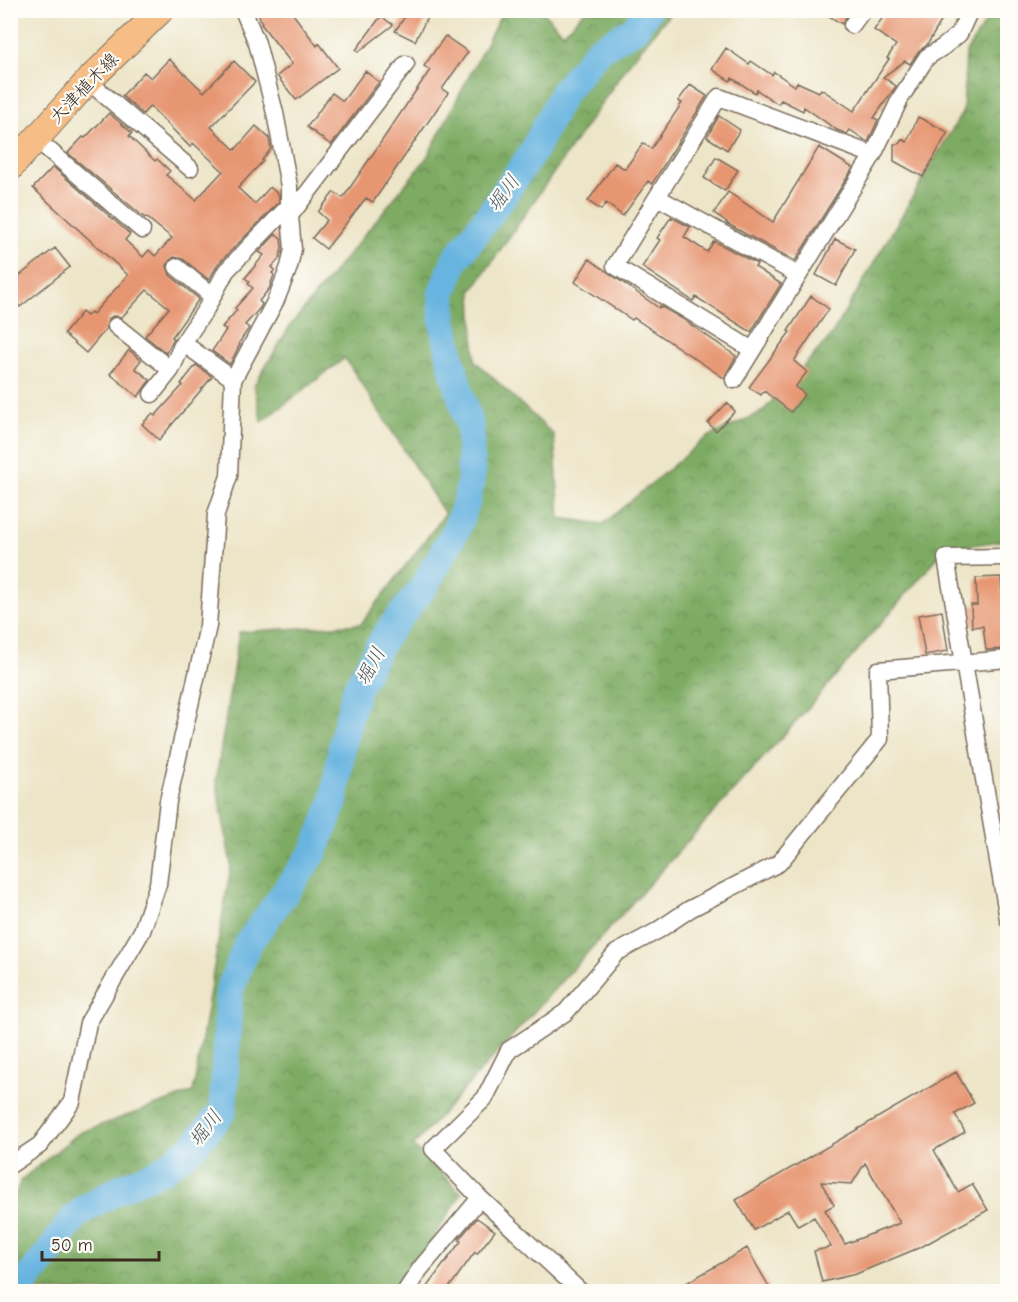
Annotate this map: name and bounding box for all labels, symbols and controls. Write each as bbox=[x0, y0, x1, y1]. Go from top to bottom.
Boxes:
street label: 大津植木線 bbox=[46, 49, 123, 128]
water label: 堀川 bbox=[482, 170, 524, 216]
water label: 堀川 bbox=[351, 643, 390, 689]
water label: 堀川 bbox=[184, 1105, 227, 1151]
scale bar bbox=[42, 1224, 159, 1262]
text: 50 m bbox=[51, 1235, 93, 1256]

